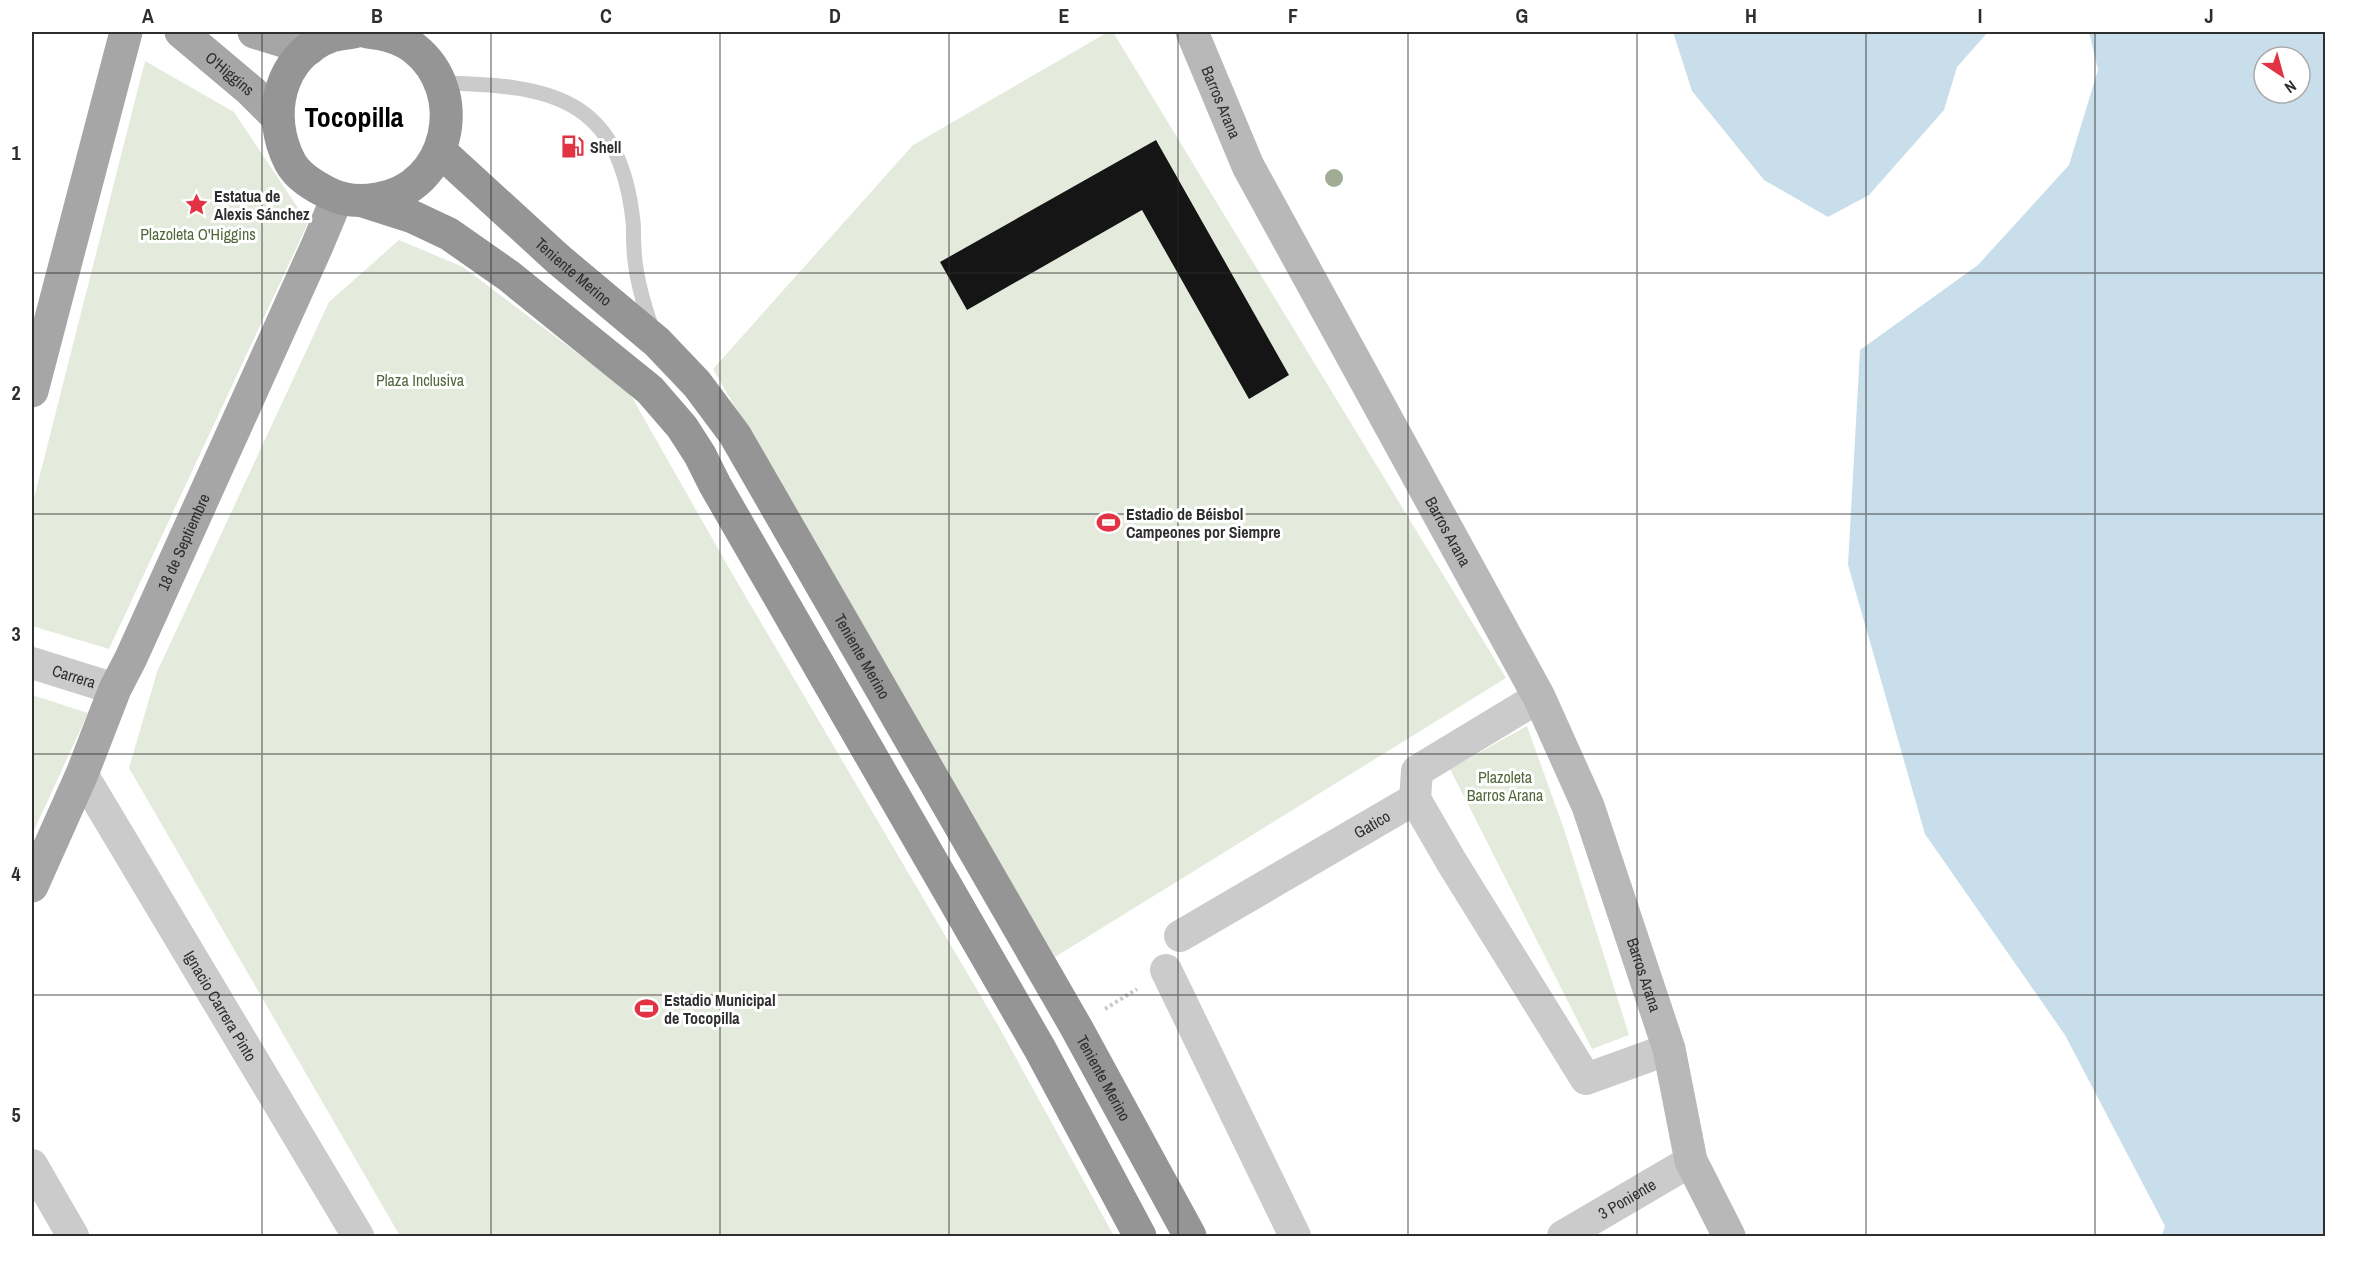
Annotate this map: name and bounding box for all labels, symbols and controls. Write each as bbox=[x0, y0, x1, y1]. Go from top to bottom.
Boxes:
text: A bbox=[142, 2, 154, 29]
text: B bbox=[371, 2, 383, 29]
text: C bbox=[600, 2, 612, 29]
text: D bbox=[829, 2, 841, 29]
text: E bbox=[1059, 2, 1070, 29]
text: F bbox=[1288, 2, 1298, 29]
text: G bbox=[1516, 2, 1528, 29]
text: H bbox=[1745, 2, 1757, 29]
text: I bbox=[1978, 2, 1982, 29]
text: J bbox=[2204, 2, 2214, 29]
north arrow bbox=[2252, 45, 2312, 105]
street label: O'Higgins bbox=[201, 46, 259, 100]
street label: Barros Arana bbox=[1196, 63, 1247, 142]
text: N bbox=[2281, 75, 2301, 99]
district label: Tocopilla bbox=[304, 98, 404, 136]
fuel station icon: Shell bbox=[559, 134, 585, 160]
place label: Shell bbox=[590, 136, 621, 158]
text: 1 bbox=[11, 139, 21, 166]
place label: Estatua de Alexis Sánchez bbox=[214, 185, 310, 225]
place icon: Estatua de Alexis Sánchez bbox=[183, 192, 209, 218]
park label: Plazoleta O'Higgins bbox=[140, 223, 256, 245]
street label: Teniente Merino bbox=[530, 232, 617, 311]
park label: Plaza Inclusiva bbox=[376, 369, 465, 391]
text: 2 bbox=[11, 379, 21, 406]
street label: 18 de Septiembre bbox=[152, 490, 215, 594]
street label: Barros Arana bbox=[1420, 493, 1477, 571]
place label: Estadio de Béisbol Campeones por Siempre bbox=[1126, 503, 1281, 543]
sports icon: Estadio de Béisbol Campeones por Siempre bbox=[1095, 510, 1121, 536]
street label: Teniente Merino bbox=[829, 610, 896, 703]
text: 3 bbox=[11, 620, 21, 647]
street label: Carrera bbox=[49, 659, 99, 694]
park label: Plazoleta Barros Arana bbox=[1467, 766, 1544, 806]
street label: Gatico bbox=[1350, 805, 1394, 843]
text: 4 bbox=[11, 860, 21, 887]
street label: Barros Arana bbox=[1622, 935, 1667, 1015]
street label: Ignacio Carrera Pinto bbox=[179, 946, 262, 1065]
place label: Estadio Municipal de Tocopilla bbox=[664, 989, 776, 1029]
sports icon: Estadio Municipal de Tocopilla bbox=[633, 996, 659, 1022]
street label: Teniente Merino bbox=[1071, 1031, 1136, 1125]
text: 5 bbox=[11, 1101, 21, 1128]
street label: 3 Poniente bbox=[1594, 1173, 1660, 1224]

